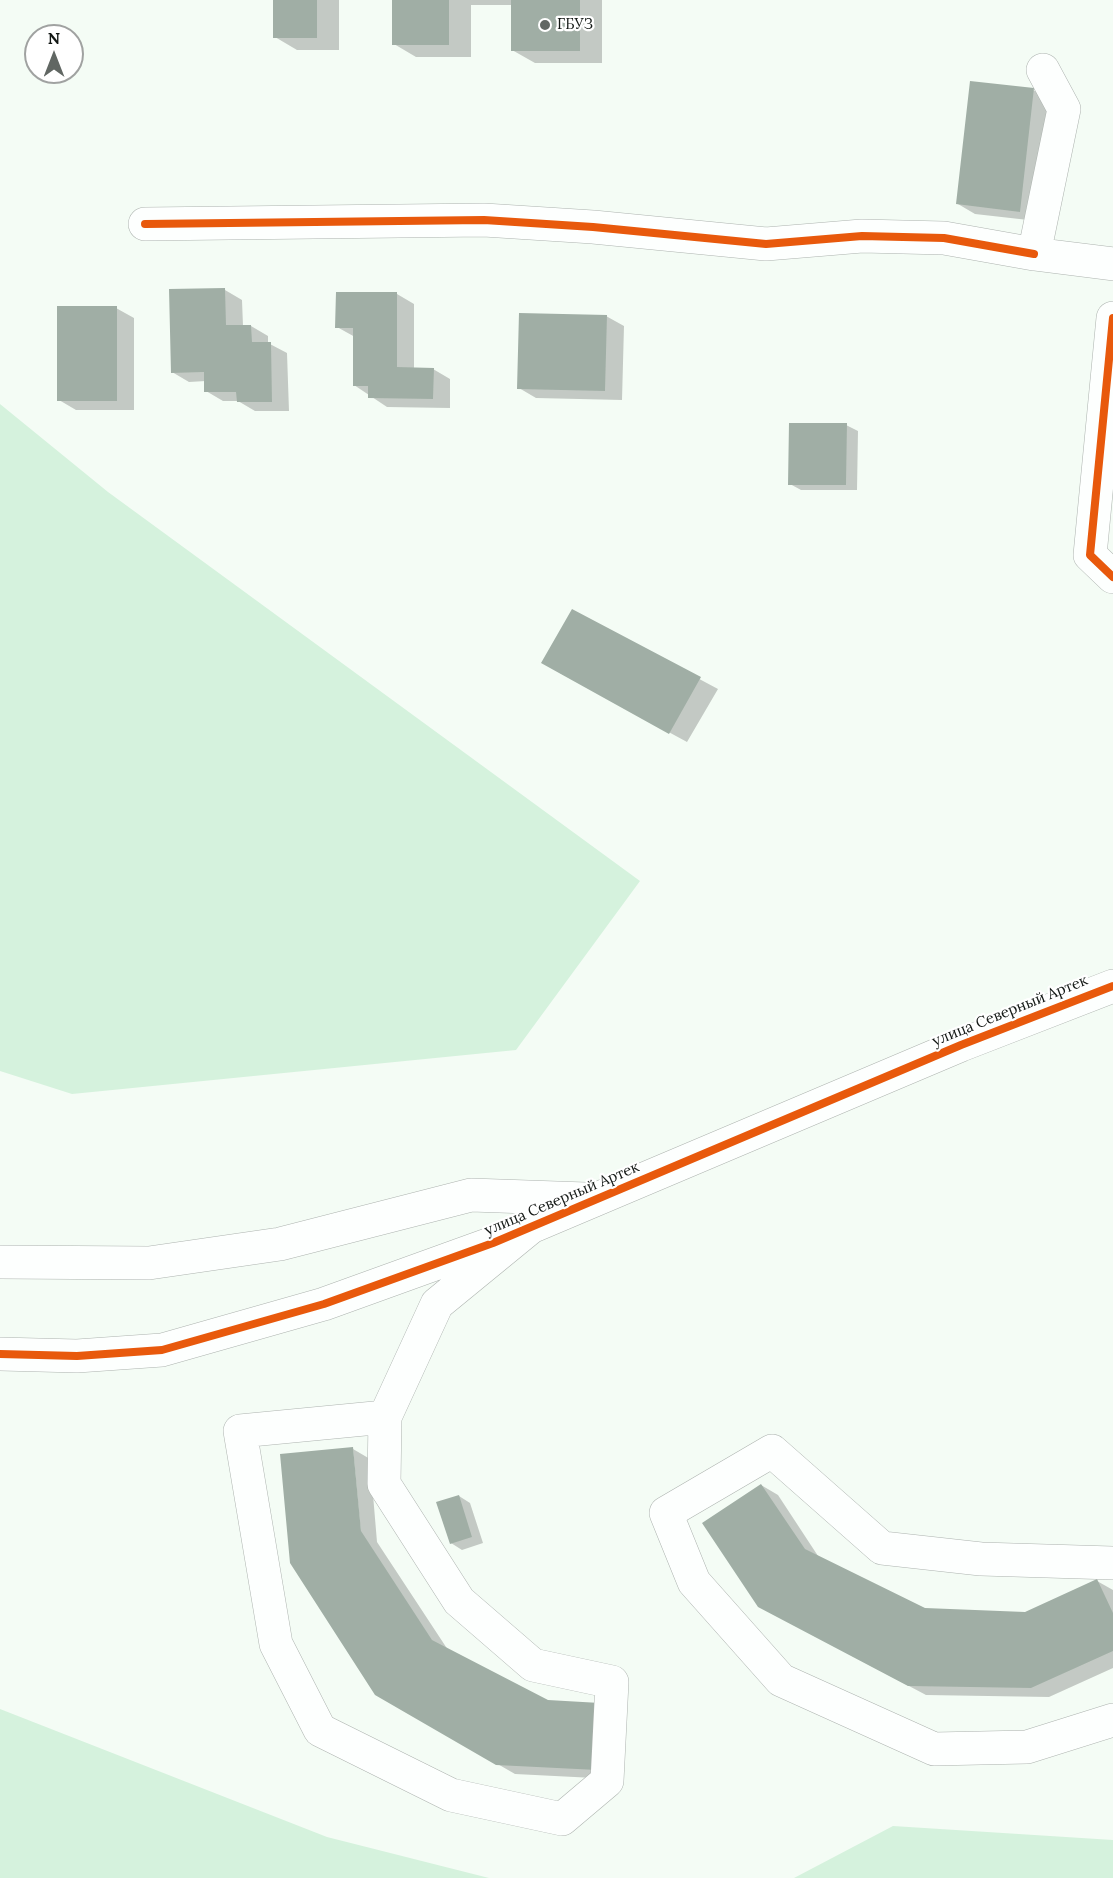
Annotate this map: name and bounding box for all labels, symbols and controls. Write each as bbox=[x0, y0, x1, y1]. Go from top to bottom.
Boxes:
place label: ГБУЗ bbox=[557, 16, 593, 34]
marker: ГБУЗ bbox=[538, 18, 552, 32]
north arrow bbox=[24, 24, 84, 84]
text: N bbox=[48, 28, 60, 48]
street label: улица Северный Артек bbox=[930, 971, 1090, 1051]
street label: улица Северный Артек bbox=[482, 1158, 642, 1240]

